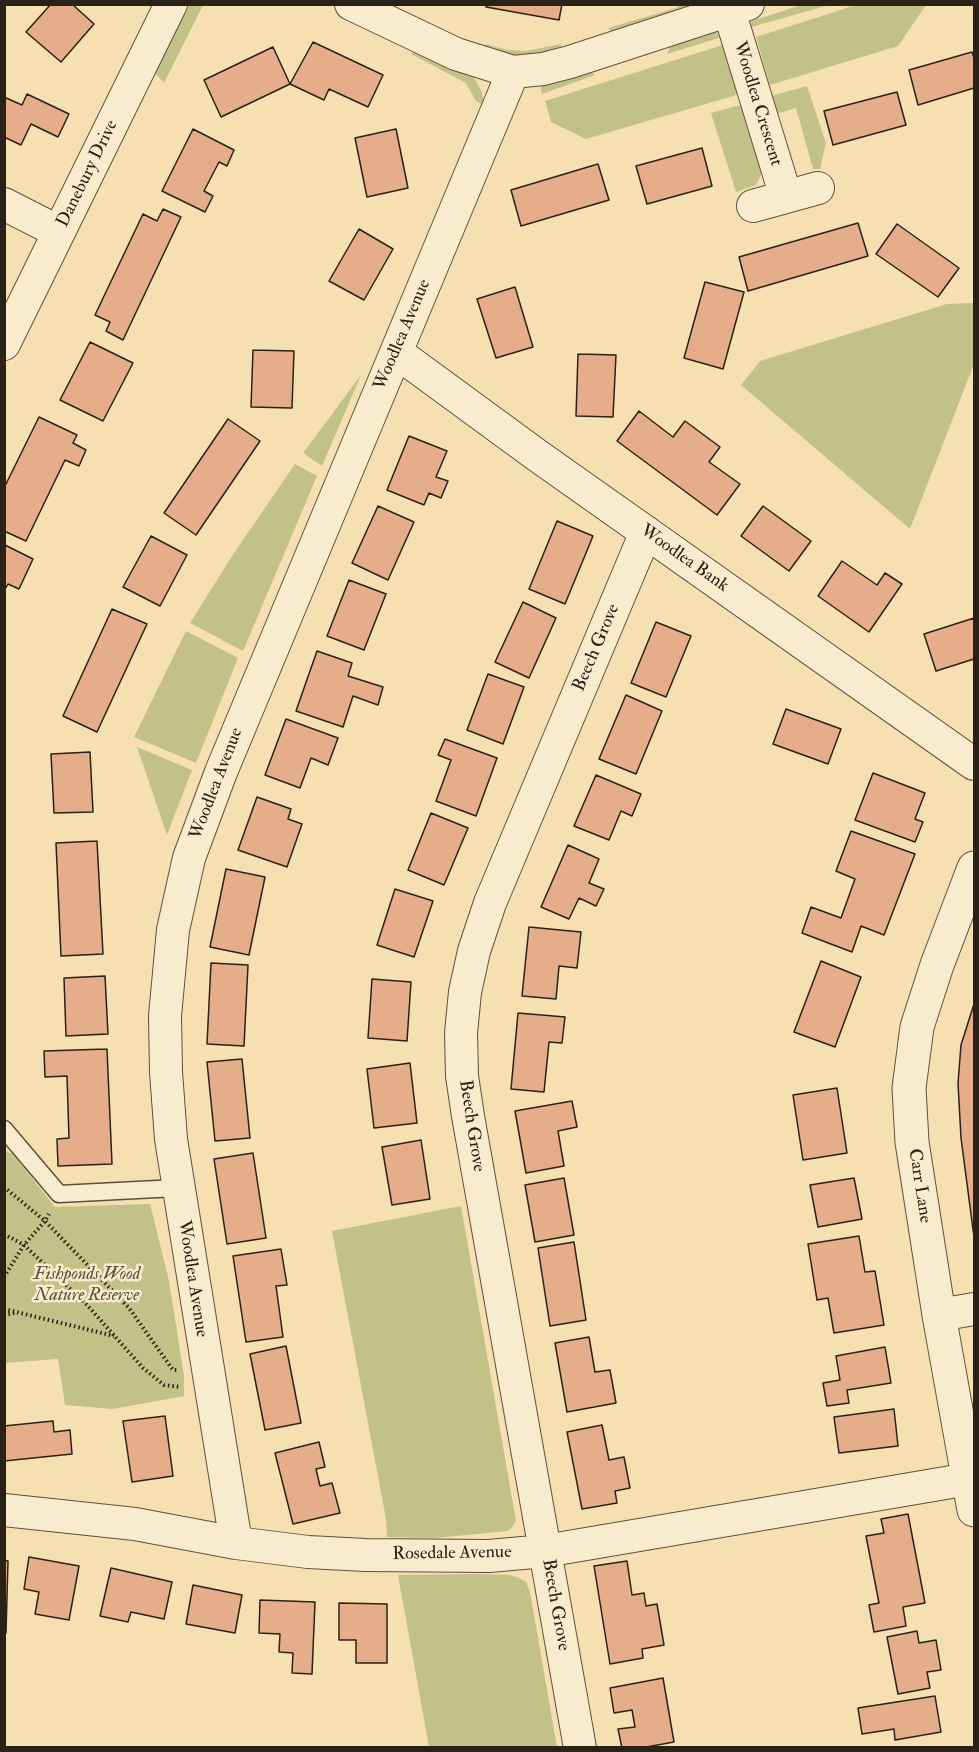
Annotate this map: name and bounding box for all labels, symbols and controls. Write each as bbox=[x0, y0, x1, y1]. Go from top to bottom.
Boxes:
street label: Woodlea Crescent bbox=[728, 39, 786, 169]
street label: Danebury Drive bbox=[53, 117, 123, 231]
street label: Woodlea Avenue bbox=[370, 276, 436, 394]
street label: Woodlea Bank bbox=[636, 521, 732, 597]
street label: Beech Grove bbox=[569, 601, 625, 695]
street label: Woodlea Avenue bbox=[186, 725, 248, 843]
street label: Beech Grove bbox=[453, 1079, 489, 1173]
street label: Carr Lane bbox=[902, 1147, 936, 1225]
street label: Woodlea Avenue bbox=[172, 1219, 212, 1339]
park label: Fishponds Wood Nature Reserve bbox=[34, 1264, 140, 1306]
street label: Rosedale Avenue bbox=[392, 1542, 512, 1566]
street label: Beech Grove bbox=[536, 1557, 574, 1653]

